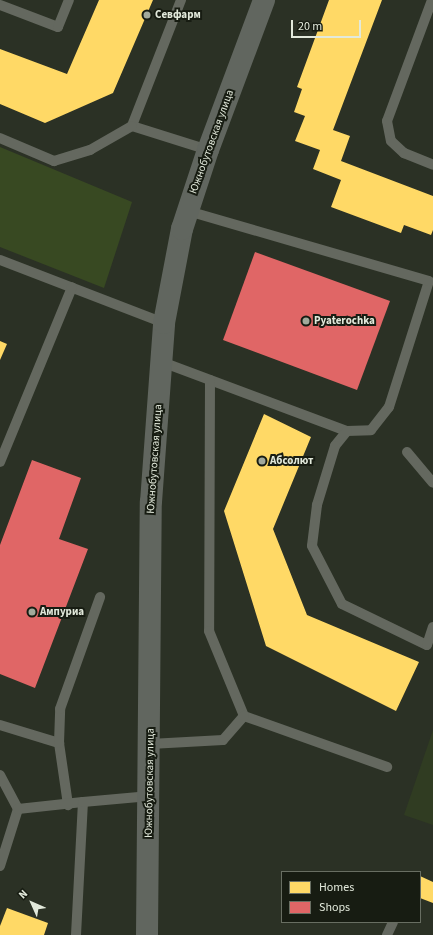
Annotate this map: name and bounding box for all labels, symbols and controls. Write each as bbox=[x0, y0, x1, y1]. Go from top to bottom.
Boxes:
place label: Севфарм bbox=[155, 8, 201, 22]
marker: Севфарм bbox=[142, 10, 152, 20]
scale bar bbox=[293, 12, 363, 38]
text: 20 m bbox=[298, 18, 322, 35]
street label: Южнобутовская улица bbox=[187, 88, 237, 196]
place label: Pyaterochka bbox=[314, 314, 375, 328]
marker: Pyaterochka bbox=[301, 316, 311, 326]
street label: Южнобутовская улица bbox=[145, 404, 165, 514]
place label: Абсолют bbox=[270, 454, 313, 468]
marker: Абсолют bbox=[257, 456, 267, 466]
place label: Ампуриа bbox=[40, 605, 84, 619]
marker: Ампуриа bbox=[27, 607, 37, 617]
street label: Южнобутовская улица bbox=[142, 728, 158, 838]
legend bbox=[281, 871, 421, 923]
text: Homes bbox=[319, 879, 354, 896]
north arrow bbox=[12, 883, 52, 923]
text: N bbox=[15, 886, 31, 902]
text: Shops bbox=[319, 899, 350, 916]

